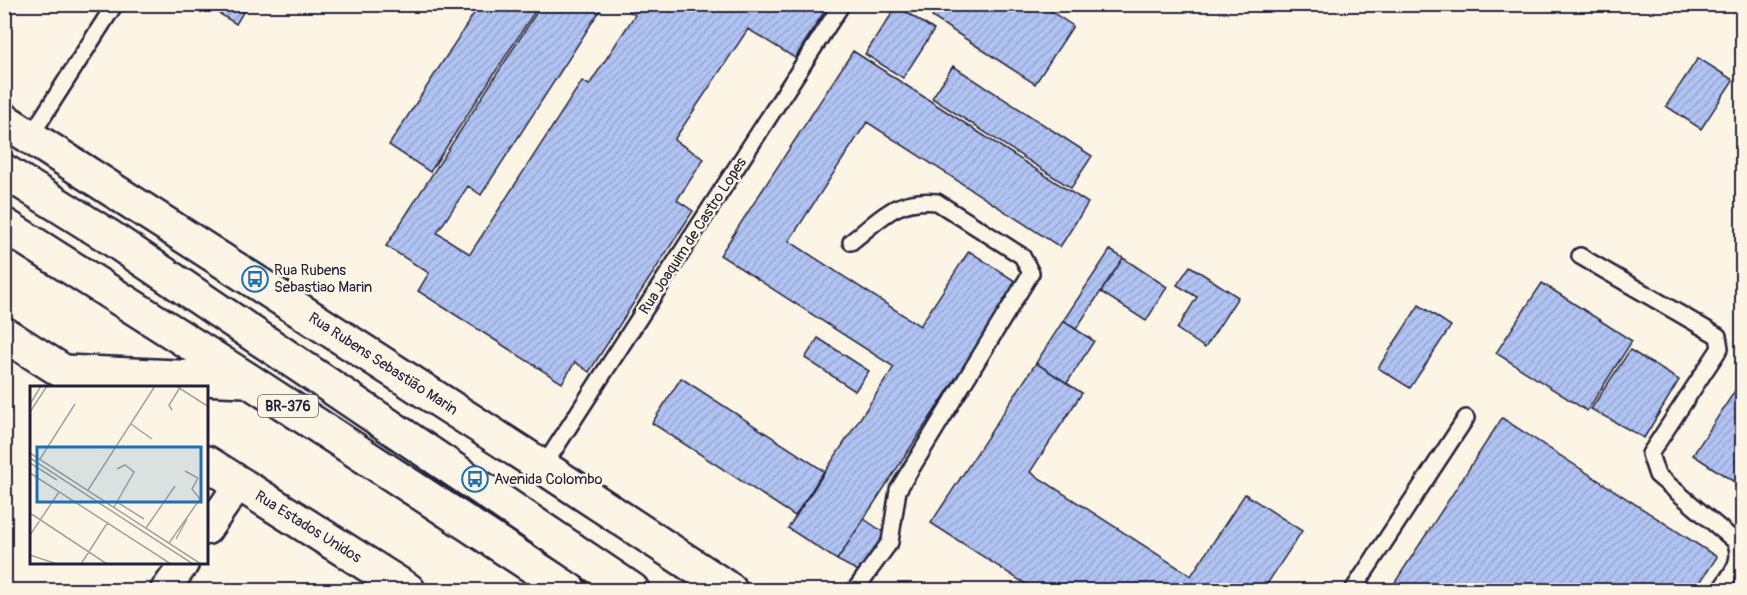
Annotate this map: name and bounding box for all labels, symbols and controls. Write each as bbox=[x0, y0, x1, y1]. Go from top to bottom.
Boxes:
street label: Rua Joaquim de Castro Lopes bbox=[635, 154, 751, 318]
place label: Rua Rubens Sebastiao Marin bbox=[274, 261, 372, 297]
bus stop icon: Rua Rubens Sebastiao Marin bbox=[240, 264, 270, 294]
street label: Rua Rubens Sebastião Marin bbox=[305, 309, 461, 419]
inset map bbox=[30, 386, 208, 565]
road number: BR-376 bbox=[258, 395, 318, 417]
bus stop icon: Avenida Colombo bbox=[460, 464, 490, 494]
place label: Avenida Colombo bbox=[494, 470, 603, 489]
street label: Rua Estados Unidos bbox=[251, 487, 365, 568]

